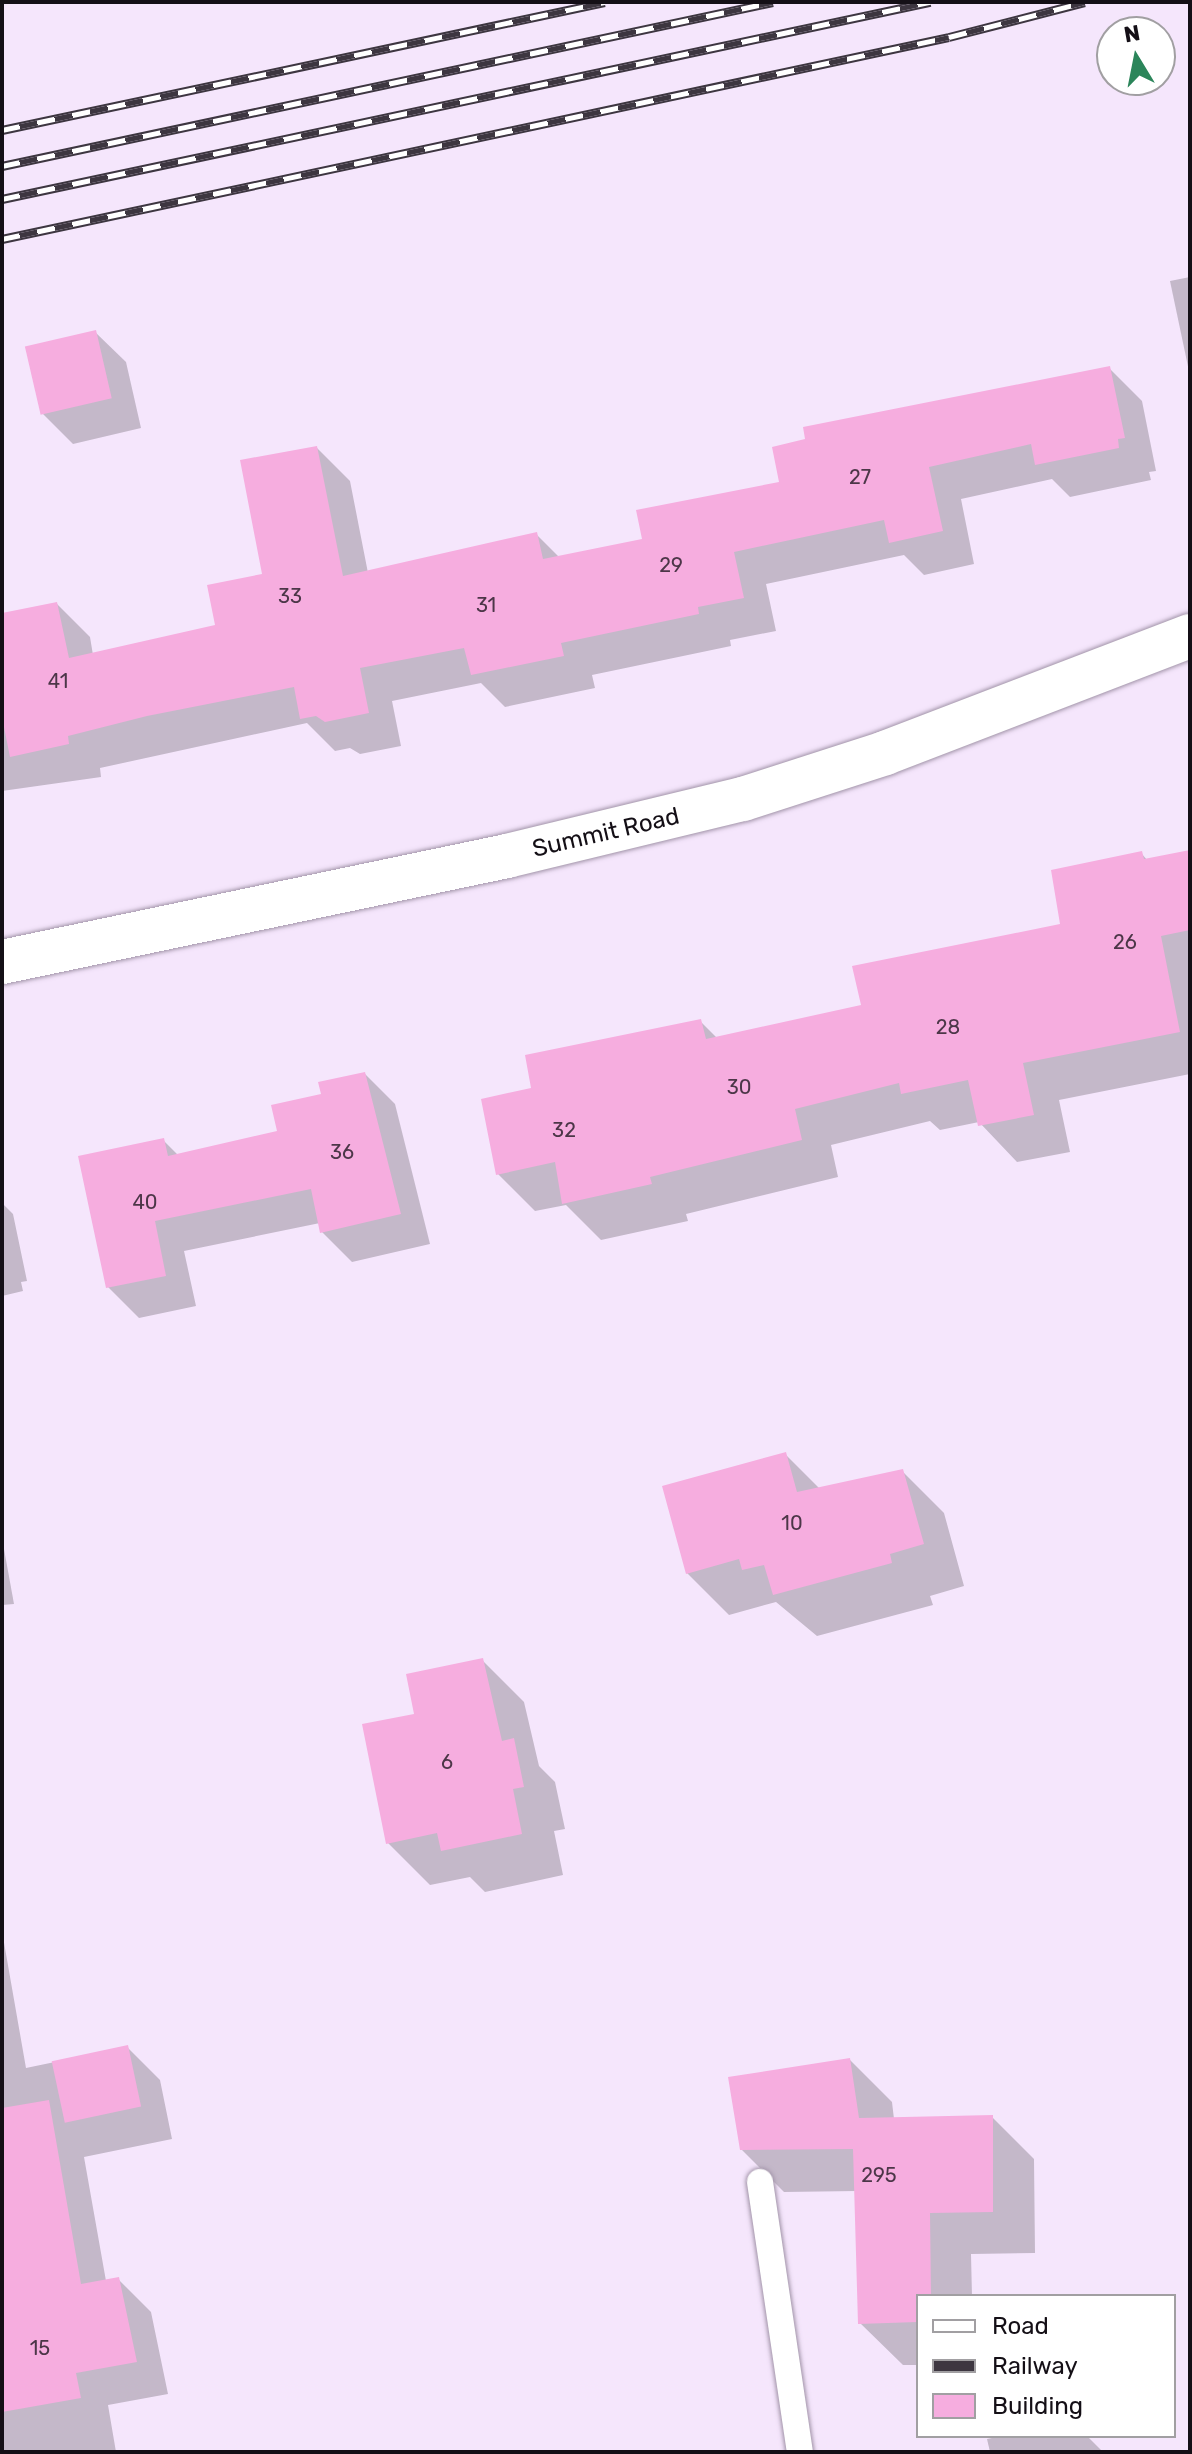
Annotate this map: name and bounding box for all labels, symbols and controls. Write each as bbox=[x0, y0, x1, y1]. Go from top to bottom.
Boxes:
north arrow bbox=[1096, 16, 1176, 96]
text: N bbox=[1122, 19, 1142, 49]
house number: 27 bbox=[849, 465, 871, 489]
house number: 29 bbox=[659, 553, 683, 577]
house number: 33 bbox=[278, 584, 302, 608]
house number: 31 bbox=[476, 593, 496, 617]
house number: 41 bbox=[48, 669, 68, 693]
street label: Summit Road bbox=[530, 802, 682, 864]
house number: 26 bbox=[1113, 930, 1137, 954]
house number: 28 bbox=[936, 1015, 960, 1039]
house number: 30 bbox=[727, 1075, 751, 1099]
house number: 32 bbox=[552, 1118, 576, 1142]
house number: 36 bbox=[330, 1140, 354, 1164]
house number: 40 bbox=[132, 1190, 158, 1214]
house number: 10 bbox=[781, 1511, 803, 1535]
house number: 6 bbox=[441, 1750, 453, 1774]
house number: 295 bbox=[861, 2163, 897, 2187]
legend bbox=[916, 2294, 1176, 2438]
text: Road bbox=[992, 2312, 1049, 2340]
house number: 15 bbox=[30, 2336, 50, 2360]
text: Railway bbox=[992, 2352, 1078, 2380]
text: Building bbox=[992, 2392, 1083, 2420]

